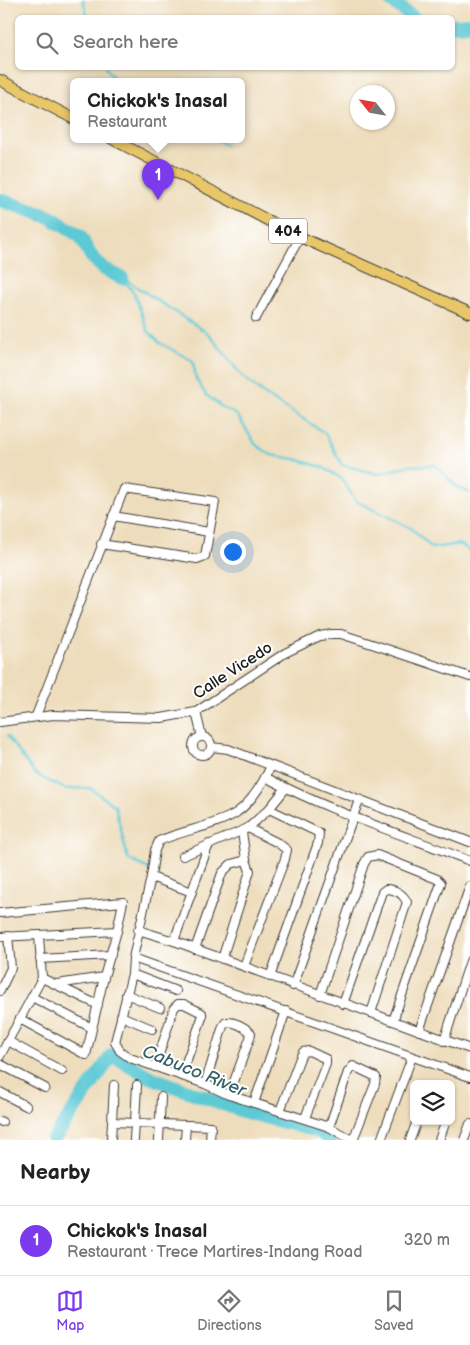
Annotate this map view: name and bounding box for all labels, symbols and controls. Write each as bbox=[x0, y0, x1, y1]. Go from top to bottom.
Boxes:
search box bbox=[15, 15, 455, 70]
icon: search bbox=[33, 29, 61, 57]
text: Search here bbox=[73, 31, 178, 54]
popup bbox=[70, 78, 245, 143]
north arrow bbox=[350, 85, 395, 130]
text: Chickok's Inasal bbox=[87, 90, 228, 113]
text: Restaurant bbox=[87, 113, 167, 132]
pin: 1 bbox=[142, 159, 174, 200]
road number: 404 bbox=[269, 218, 307, 244]
your location bbox=[220, 539, 246, 565]
street label: Calle Vicedo bbox=[190, 638, 276, 704]
water label: Cabuco River bbox=[139, 1041, 250, 1102]
map controls bbox=[410, 1080, 455, 1125]
button: layers bbox=[410, 1080, 455, 1125]
text: Nearby bbox=[20, 1160, 90, 1185]
text: Chickok's Inasal bbox=[67, 1220, 207, 1243]
text: 1 bbox=[33, 1231, 39, 1250]
text: 320 m bbox=[404, 1231, 450, 1250]
text: Restaurant · Trece Martires-Indang Road bbox=[67, 1243, 362, 1262]
tab: Map bbox=[56, 1287, 85, 1334]
tab: Directions bbox=[197, 1287, 262, 1334]
tab: Saved bbox=[374, 1287, 414, 1334]

